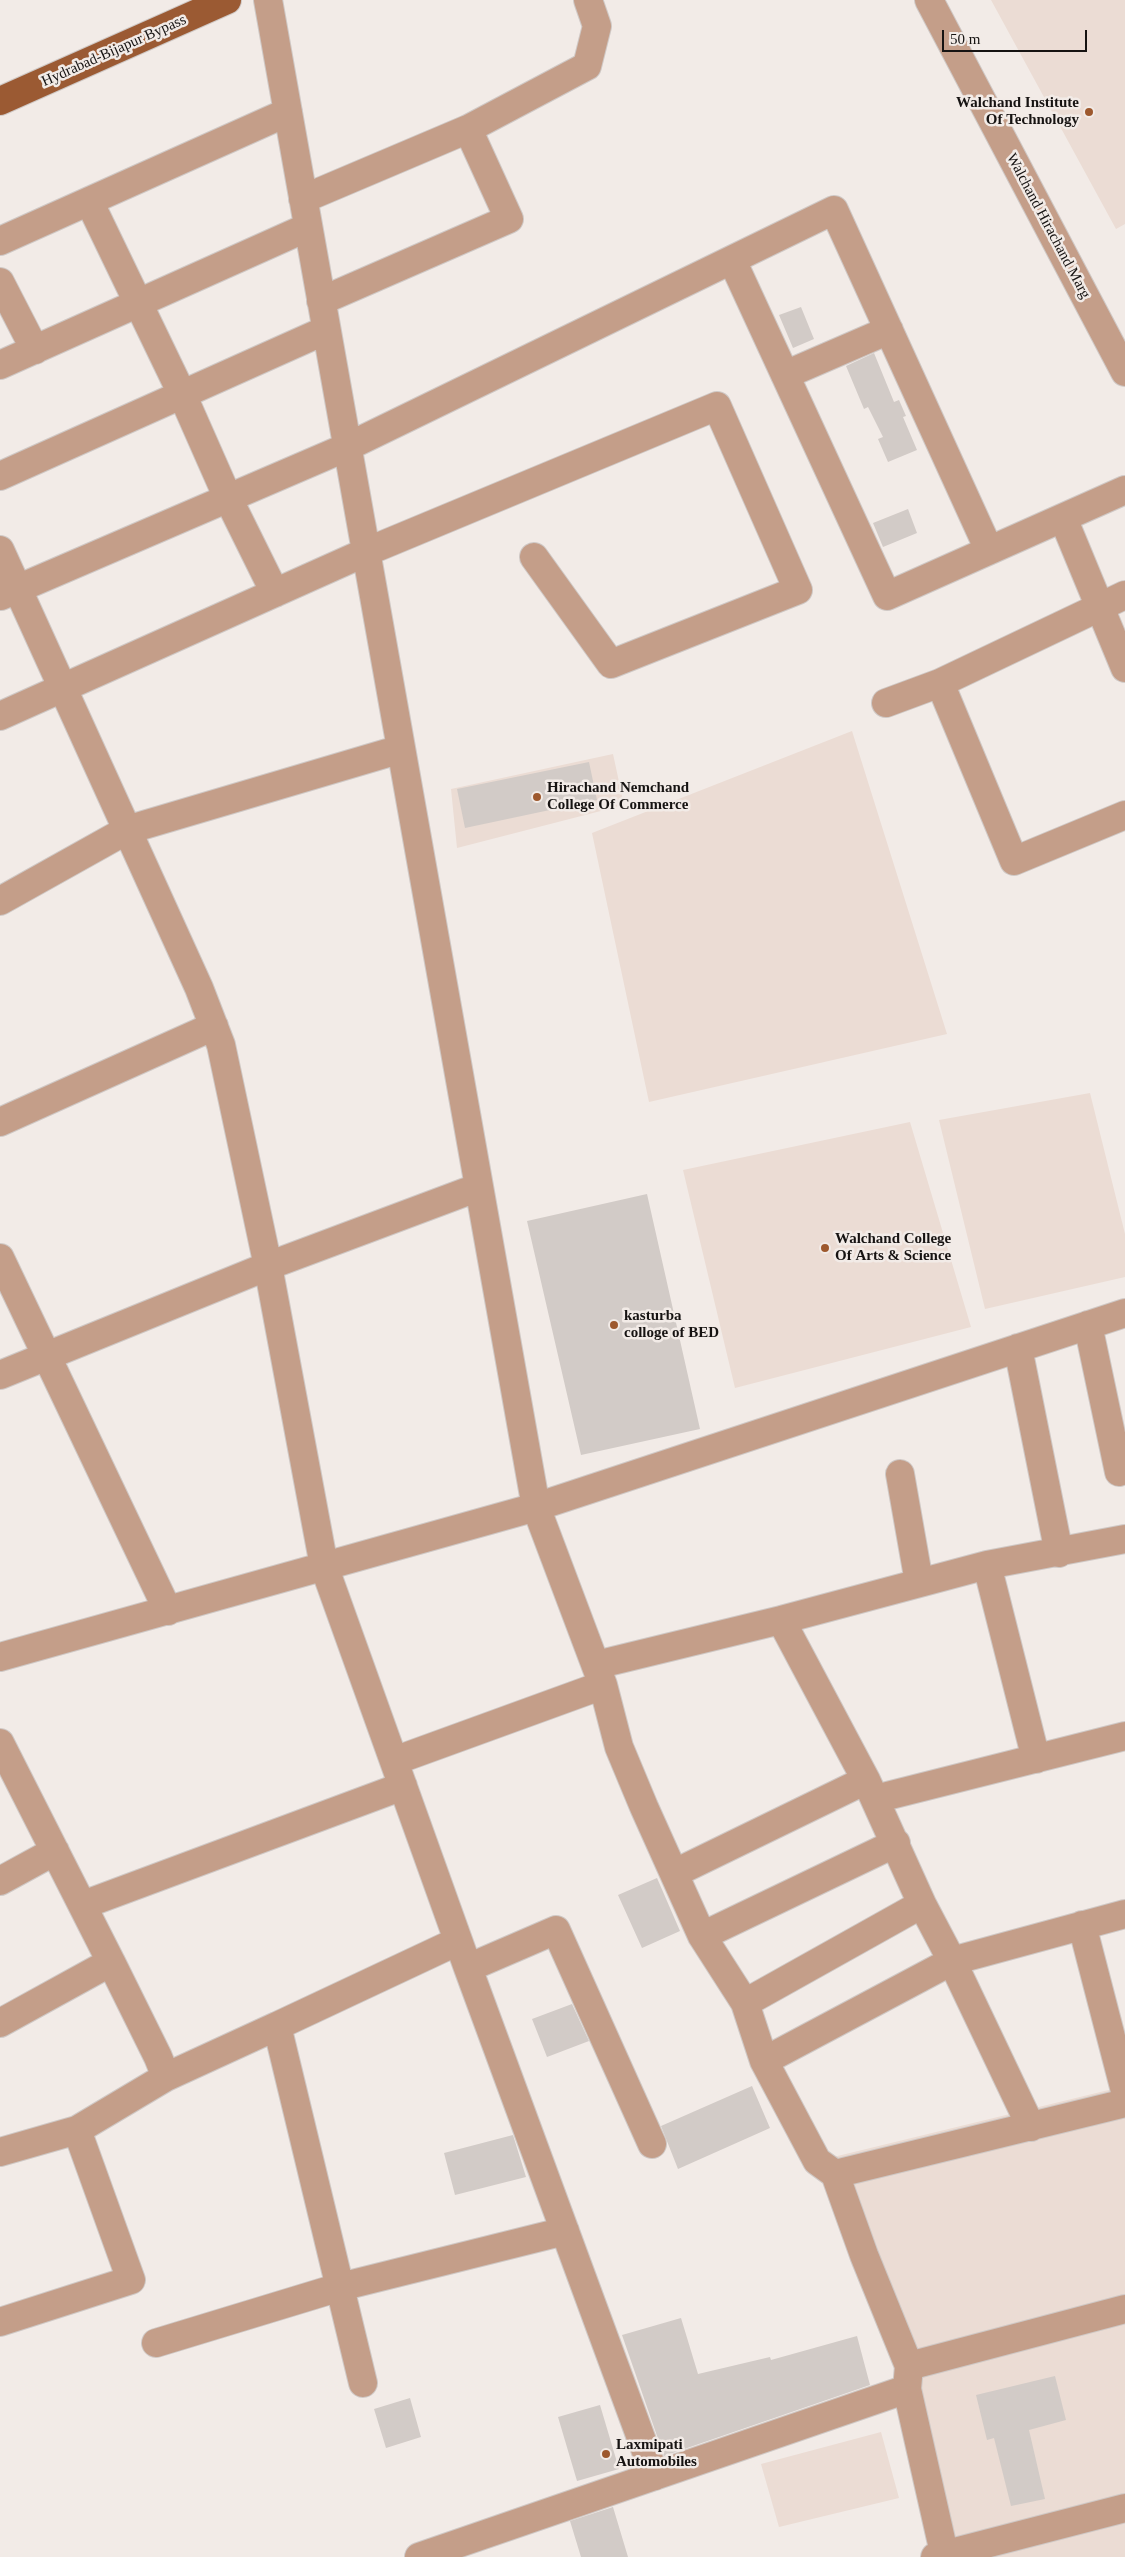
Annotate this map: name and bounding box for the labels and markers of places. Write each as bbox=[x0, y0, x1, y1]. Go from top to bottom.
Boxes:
place label: Walchand Institute Of Technology bbox=[956, 94, 1079, 129]
marker: Walchand Institute Of Technology bbox=[1083, 106, 1095, 118]
place label: Hirachand Nemchand College Of Commerce bbox=[547, 779, 689, 814]
marker: Hirachand Nemchand College Of Commerce bbox=[531, 791, 543, 803]
place label: Walchand College Of Arts & Science bbox=[835, 1230, 951, 1265]
marker: Walchand College Of Arts & Science bbox=[819, 1242, 831, 1254]
place label: kasturba colloge of BED bbox=[624, 1307, 719, 1342]
marker: kasturba colloge of BED bbox=[608, 1319, 620, 1331]
place label: Laxmipati Automobiles bbox=[616, 2436, 697, 2471]
marker: Laxmipati Automobiles bbox=[600, 2448, 612, 2460]

